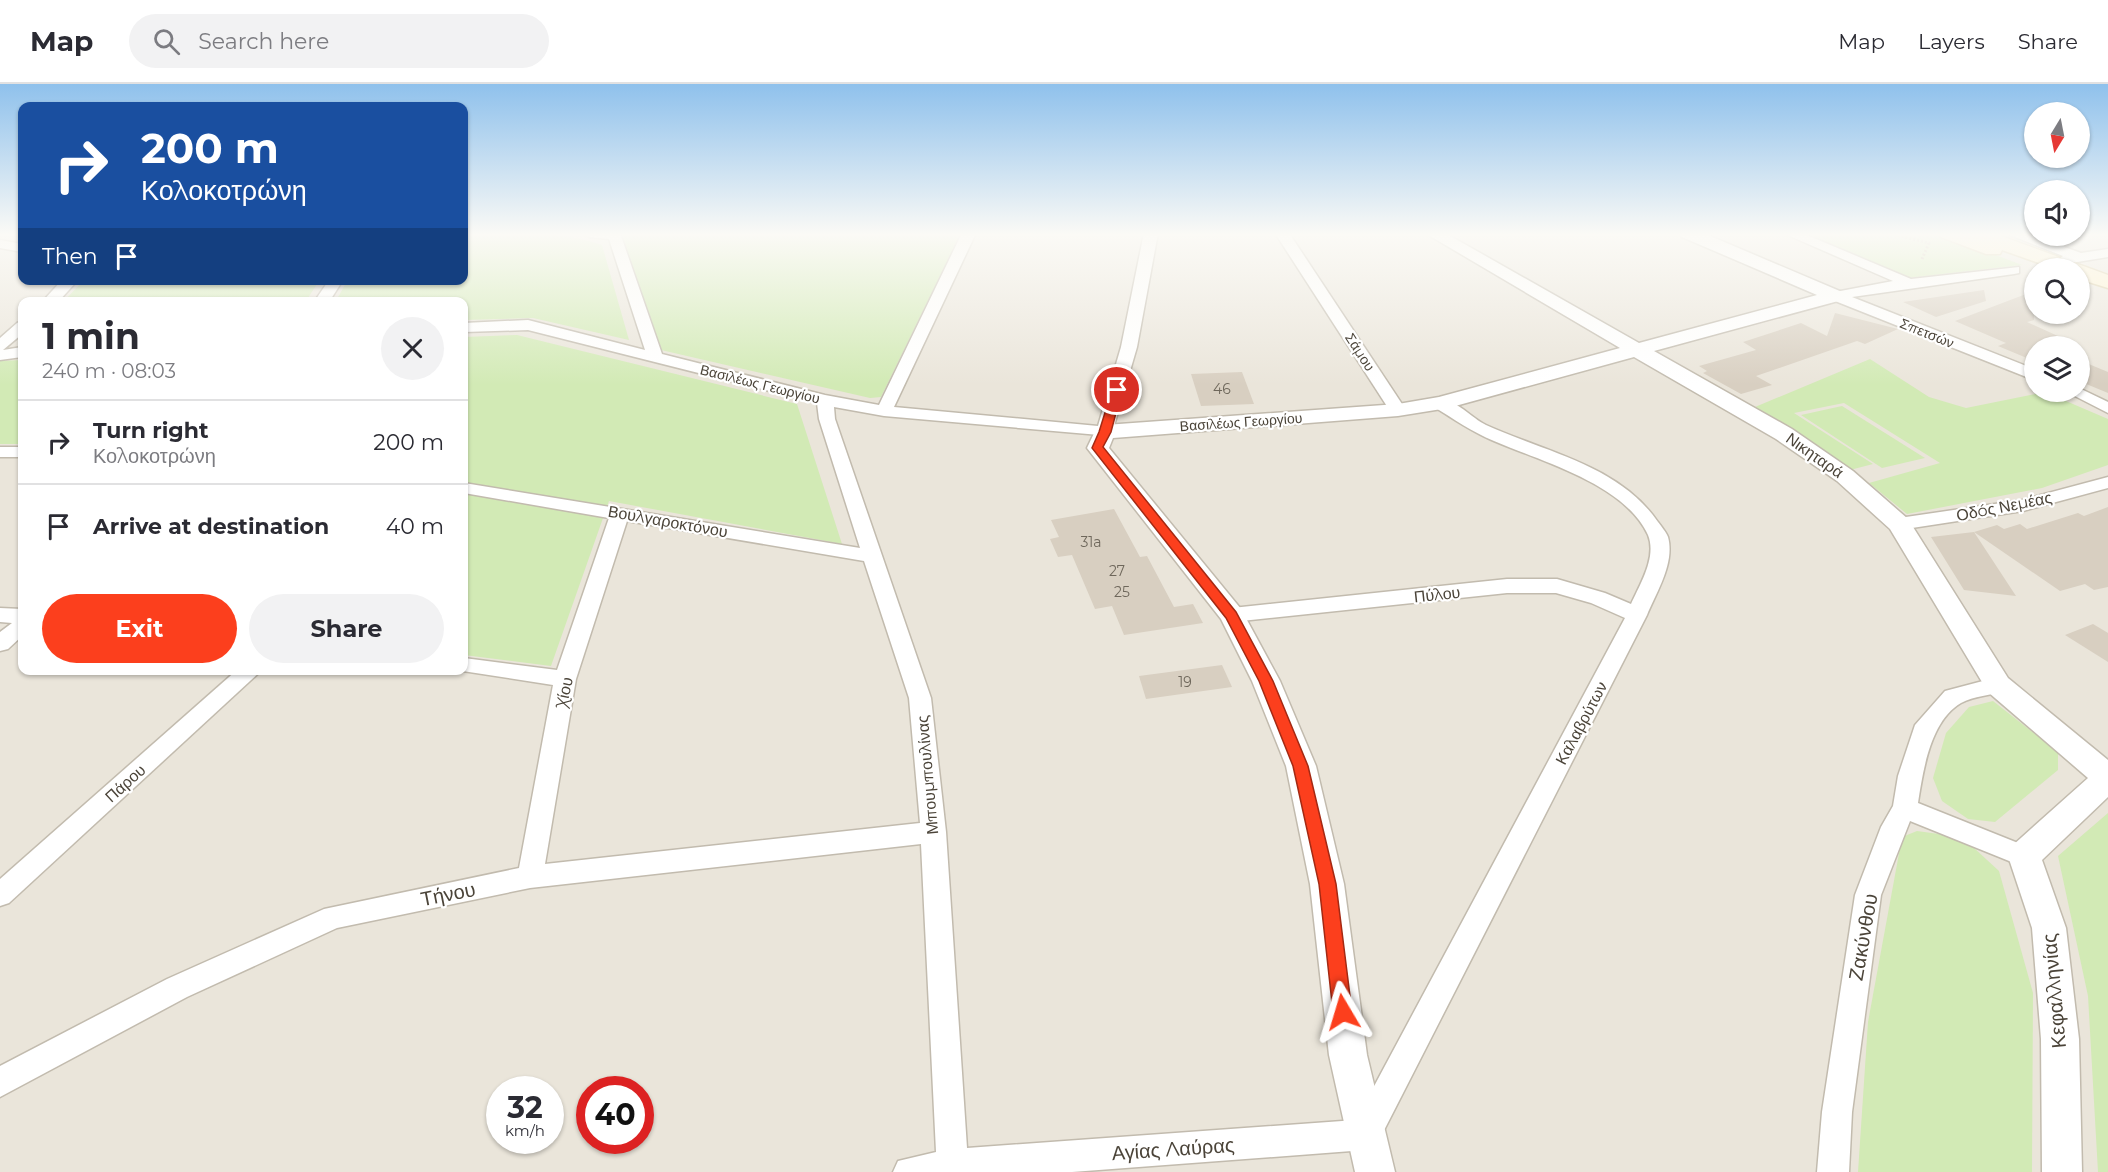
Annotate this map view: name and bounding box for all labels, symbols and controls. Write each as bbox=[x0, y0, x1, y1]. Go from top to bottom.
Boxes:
search box bbox=[129, 14, 549, 68]
text: Map bbox=[30, 24, 93, 58]
icon: search bbox=[150, 25, 183, 58]
text: Search here bbox=[198, 28, 329, 55]
text: Map bbox=[1838, 29, 1885, 54]
text: Layers bbox=[1918, 29, 1985, 54]
text: Share bbox=[2018, 29, 2078, 54]
north arrow bbox=[2024, 102, 2090, 168]
map controls bbox=[2024, 102, 2090, 402]
text: 200 m bbox=[141, 122, 279, 174]
icon: right bbox=[42, 126, 120, 204]
text: Κολοκοτρώνη bbox=[141, 174, 307, 207]
button: sound bbox=[2024, 180, 2090, 246]
icon: arrive bbox=[110, 240, 143, 273]
text: Then bbox=[42, 243, 98, 270]
button: search bbox=[2024, 258, 2090, 324]
text: 1 min bbox=[42, 314, 140, 358]
street label: Σπετσών bbox=[1897, 314, 1957, 352]
button: close bbox=[381, 317, 444, 380]
street label: Σάμου bbox=[1341, 330, 1379, 374]
button: layers bbox=[2024, 336, 2090, 402]
text: 240 m · 08:03 bbox=[42, 359, 176, 383]
street label: Βασιλέως Γεωργίου bbox=[698, 360, 822, 408]
pin bbox=[1091, 364, 1142, 415]
icon: arrive bbox=[1100, 373, 1133, 406]
house number: 46 bbox=[1213, 380, 1231, 398]
street label: Βασιλέως Γεωργίου bbox=[1179, 409, 1303, 435]
text: Turn right bbox=[93, 417, 208, 444]
icon: right bbox=[42, 426, 75, 459]
text: 200 m bbox=[373, 429, 444, 456]
street label: Νικηταρά bbox=[1782, 429, 1847, 482]
text: Κολοκοτρώνη bbox=[93, 444, 216, 468]
street label: Οδóς Νεμέας bbox=[1955, 488, 2054, 525]
street label: Βουλγαροκτόνου bbox=[607, 502, 729, 541]
icon: arrive bbox=[42, 510, 75, 543]
text: Arrive at destination bbox=[93, 513, 329, 540]
text: 40 m bbox=[386, 513, 444, 540]
house number: 31a bbox=[1080, 533, 1102, 551]
house number: 27 bbox=[1109, 562, 1125, 580]
house number: 25 bbox=[1114, 583, 1130, 601]
street label: Πύλου bbox=[1413, 583, 1461, 606]
button: Exit bbox=[42, 594, 237, 663]
button: Share bbox=[249, 594, 444, 663]
house number: 19 bbox=[1178, 673, 1192, 691]
street label: Χίου bbox=[552, 675, 577, 711]
street label: Καλαβρύτων bbox=[1552, 678, 1611, 768]
street label: Μπουμπουλίνας bbox=[913, 714, 942, 835]
street label: Πάρου bbox=[101, 760, 149, 806]
street label: Τήνου bbox=[419, 877, 477, 911]
street label: Ζακύνθου bbox=[1844, 892, 1882, 982]
street label: Κεφαλληνίας bbox=[2037, 932, 2071, 1049]
position arrow bbox=[1311, 980, 1375, 1044]
speed limit sign: 40 bbox=[576, 1076, 654, 1154]
text: 32 bbox=[507, 1089, 543, 1126]
text: km/h bbox=[505, 1121, 545, 1140]
street label: Αγίας Λαύρας bbox=[1111, 1133, 1235, 1165]

